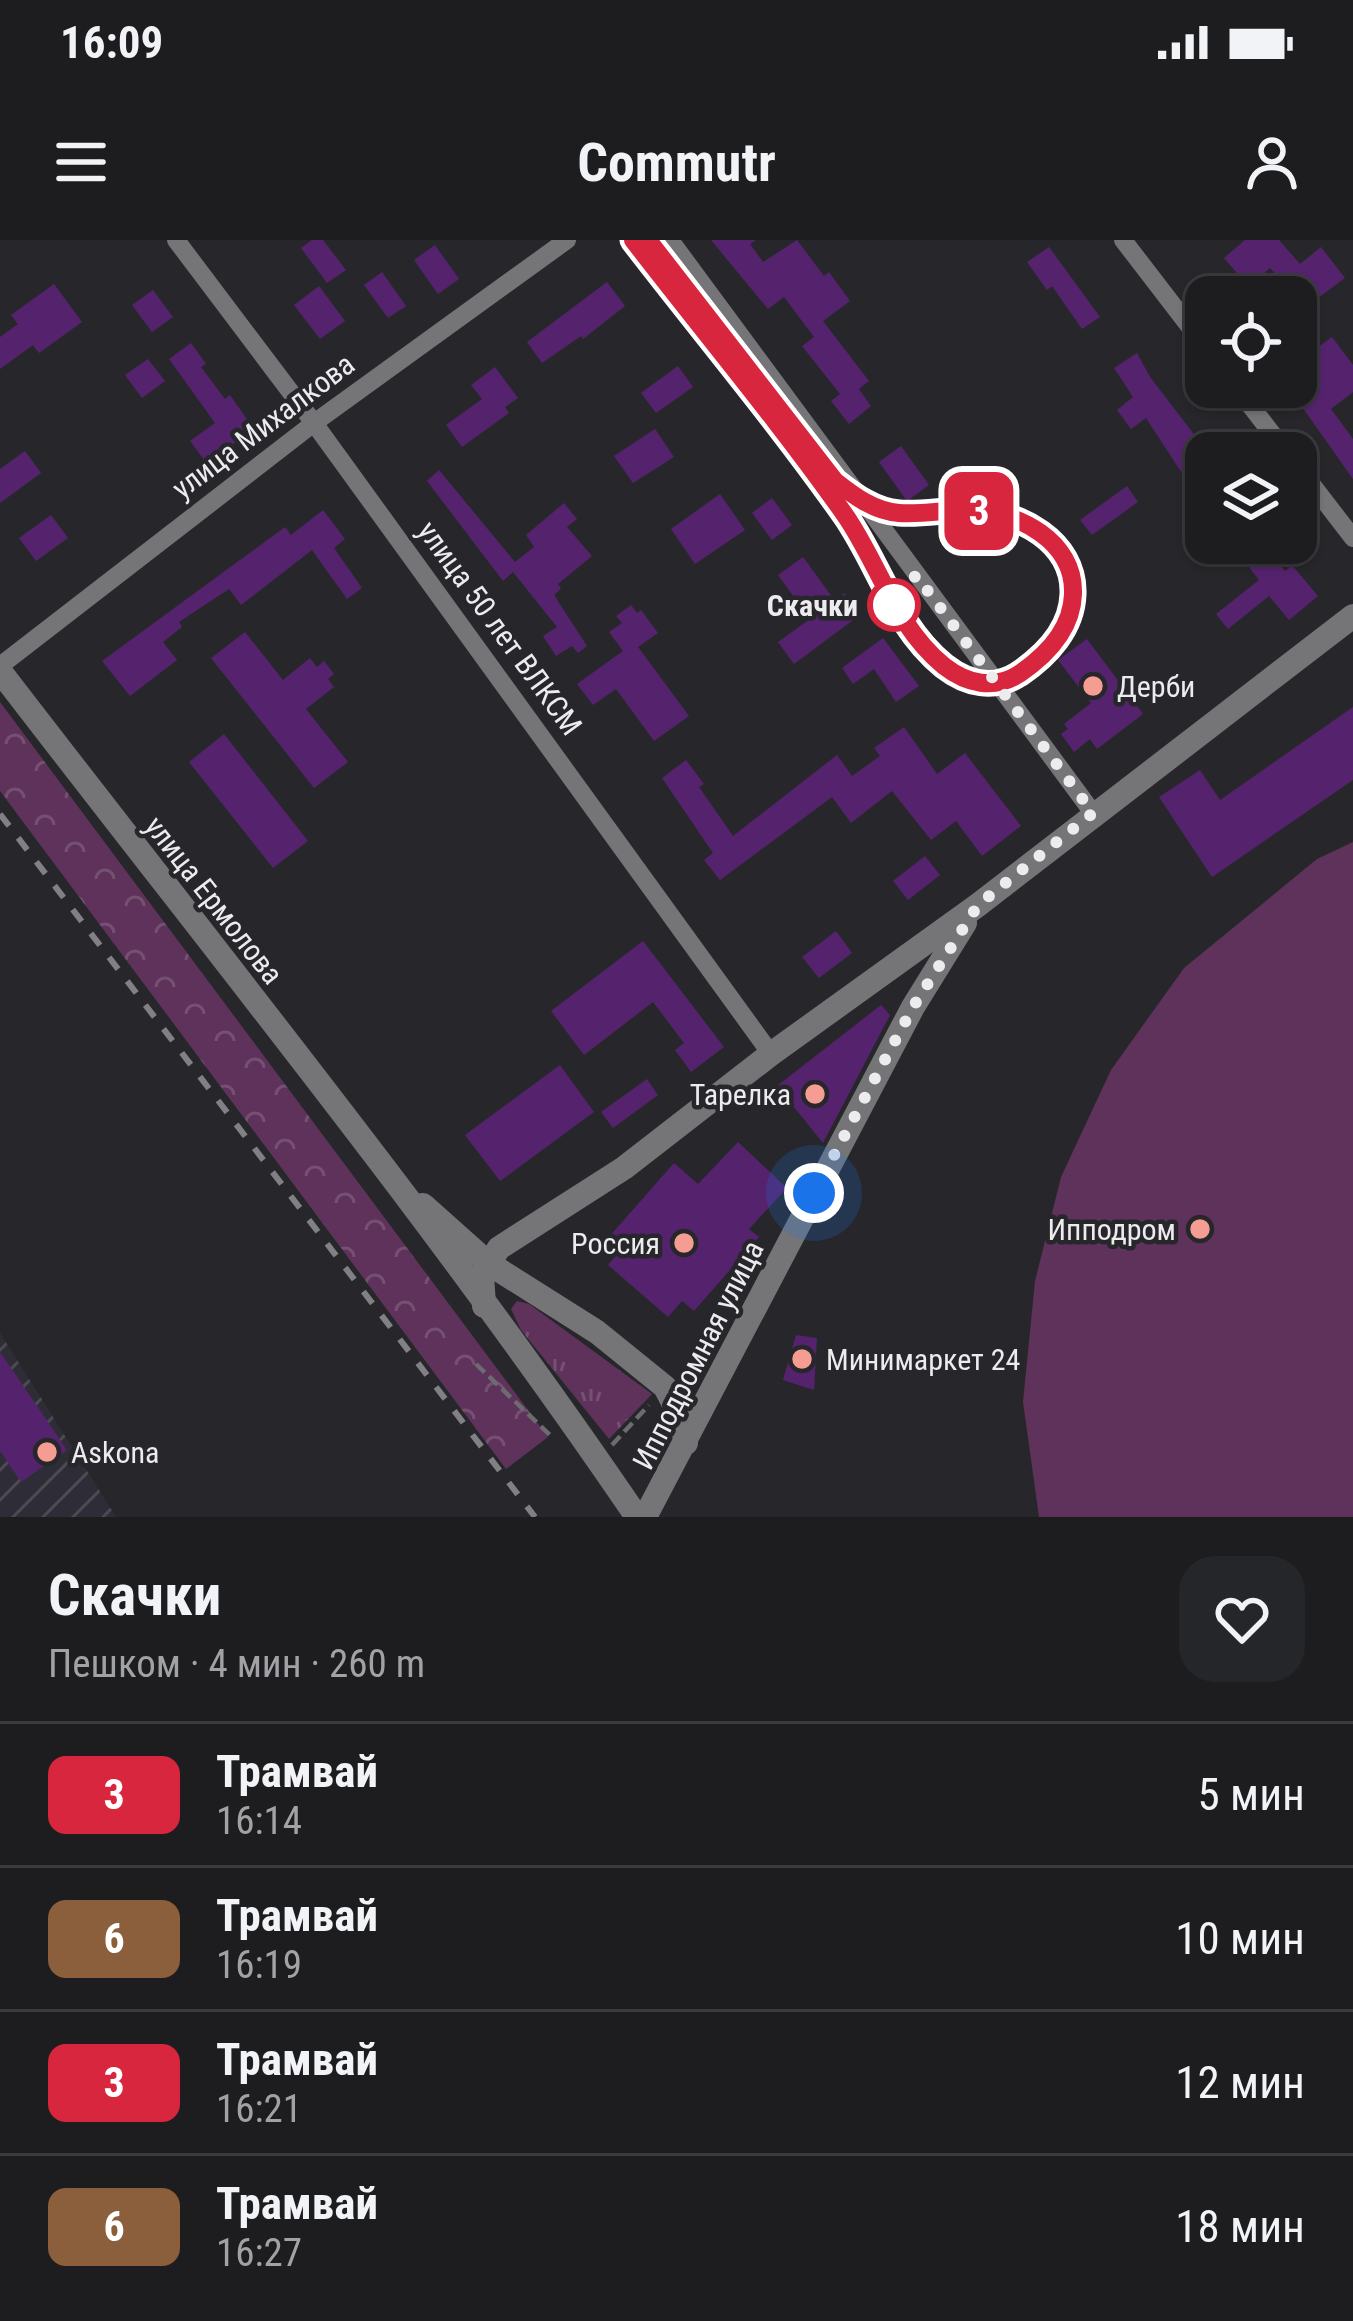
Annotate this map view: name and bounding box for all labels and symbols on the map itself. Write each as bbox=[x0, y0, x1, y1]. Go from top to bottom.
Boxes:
street label: улица Михалкова bbox=[165, 346, 361, 506]
line badge: 3 bbox=[940, 472, 1018, 550]
street label: улица 50 лет ВЛКСМ bbox=[411, 514, 589, 742]
marker: Скачки bbox=[869, 580, 919, 630]
place label: Скачки bbox=[767, 588, 858, 623]
place label: Дерби bbox=[1117, 669, 1195, 704]
marker: Дерби bbox=[1080, 673, 1106, 699]
street label: улица Ермолова bbox=[138, 809, 290, 991]
place label: Тарелка bbox=[690, 1077, 791, 1112]
marker: Тарелка bbox=[802, 1081, 828, 1107]
your location bbox=[784, 1163, 844, 1223]
place label: Ипподpом bbox=[1048, 1212, 1176, 1247]
marker: Ипподpом bbox=[1187, 1216, 1213, 1242]
place label: Россия bbox=[571, 1226, 660, 1261]
marker: Россия bbox=[671, 1230, 697, 1256]
street label: Ипподромная улица bbox=[625, 1235, 771, 1475]
place label: Минимаркет 24 bbox=[826, 1342, 1020, 1377]
marker: Минимаркет 24 bbox=[789, 1346, 815, 1372]
place label: Askona bbox=[71, 1435, 159, 1470]
marker: Askona bbox=[34, 1439, 60, 1465]

